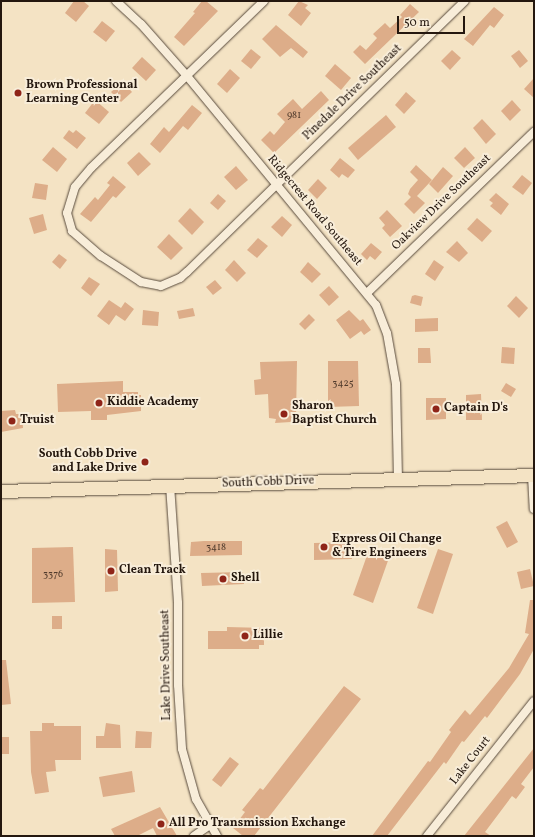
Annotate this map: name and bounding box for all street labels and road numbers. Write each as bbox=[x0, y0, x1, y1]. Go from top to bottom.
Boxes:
street label: Pinedale Drive Southeast bbox=[301, 42, 405, 144]
street label: Oakview Drive Southeast bbox=[389, 152, 495, 254]
street label: Ridgecrest Road Southeast bbox=[264, 153, 364, 269]
street label: South Cobb Drive bbox=[222, 474, 314, 492]
street label: Lake Drive Southeast bbox=[159, 609, 175, 721]
street label: Lake Court bbox=[448, 734, 494, 788]

